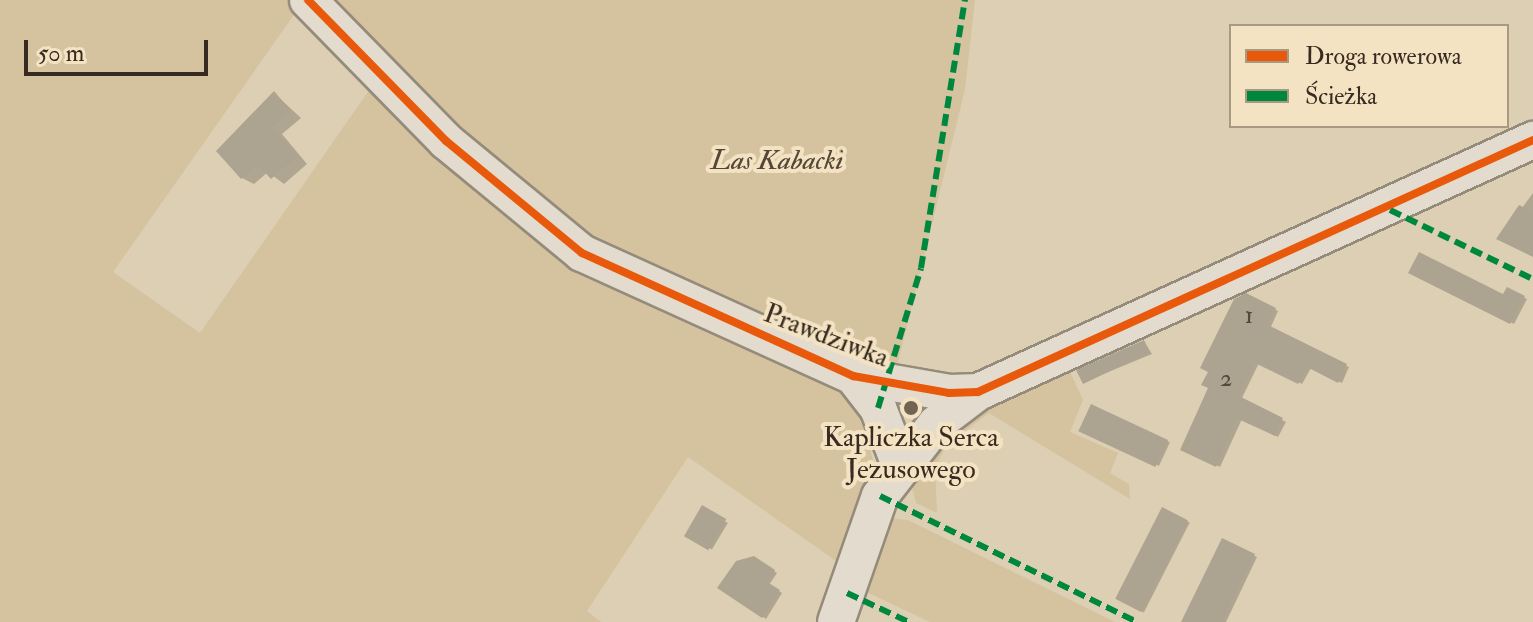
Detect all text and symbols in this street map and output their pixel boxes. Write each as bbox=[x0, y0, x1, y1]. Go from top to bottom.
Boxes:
scale bar bbox=[28, 24, 212, 74]
legend bbox=[1229, 24, 1509, 128]
text: 50 m bbox=[38, 38, 84, 69]
text: Droga rowerowa bbox=[1305, 41, 1462, 72]
text: Ścieżka bbox=[1305, 81, 1377, 112]
park label: Las Kabacki bbox=[711, 144, 843, 178]
street label: Prawdziwka bbox=[759, 297, 893, 375]
house number: 1 bbox=[1245, 302, 1253, 330]
house number: 2 bbox=[1220, 365, 1232, 393]
marker: Kapliczka Serca Jezusowego bbox=[902, 399, 920, 417]
place label: Kapliczka Serca Jezusowego bbox=[823, 421, 999, 487]

